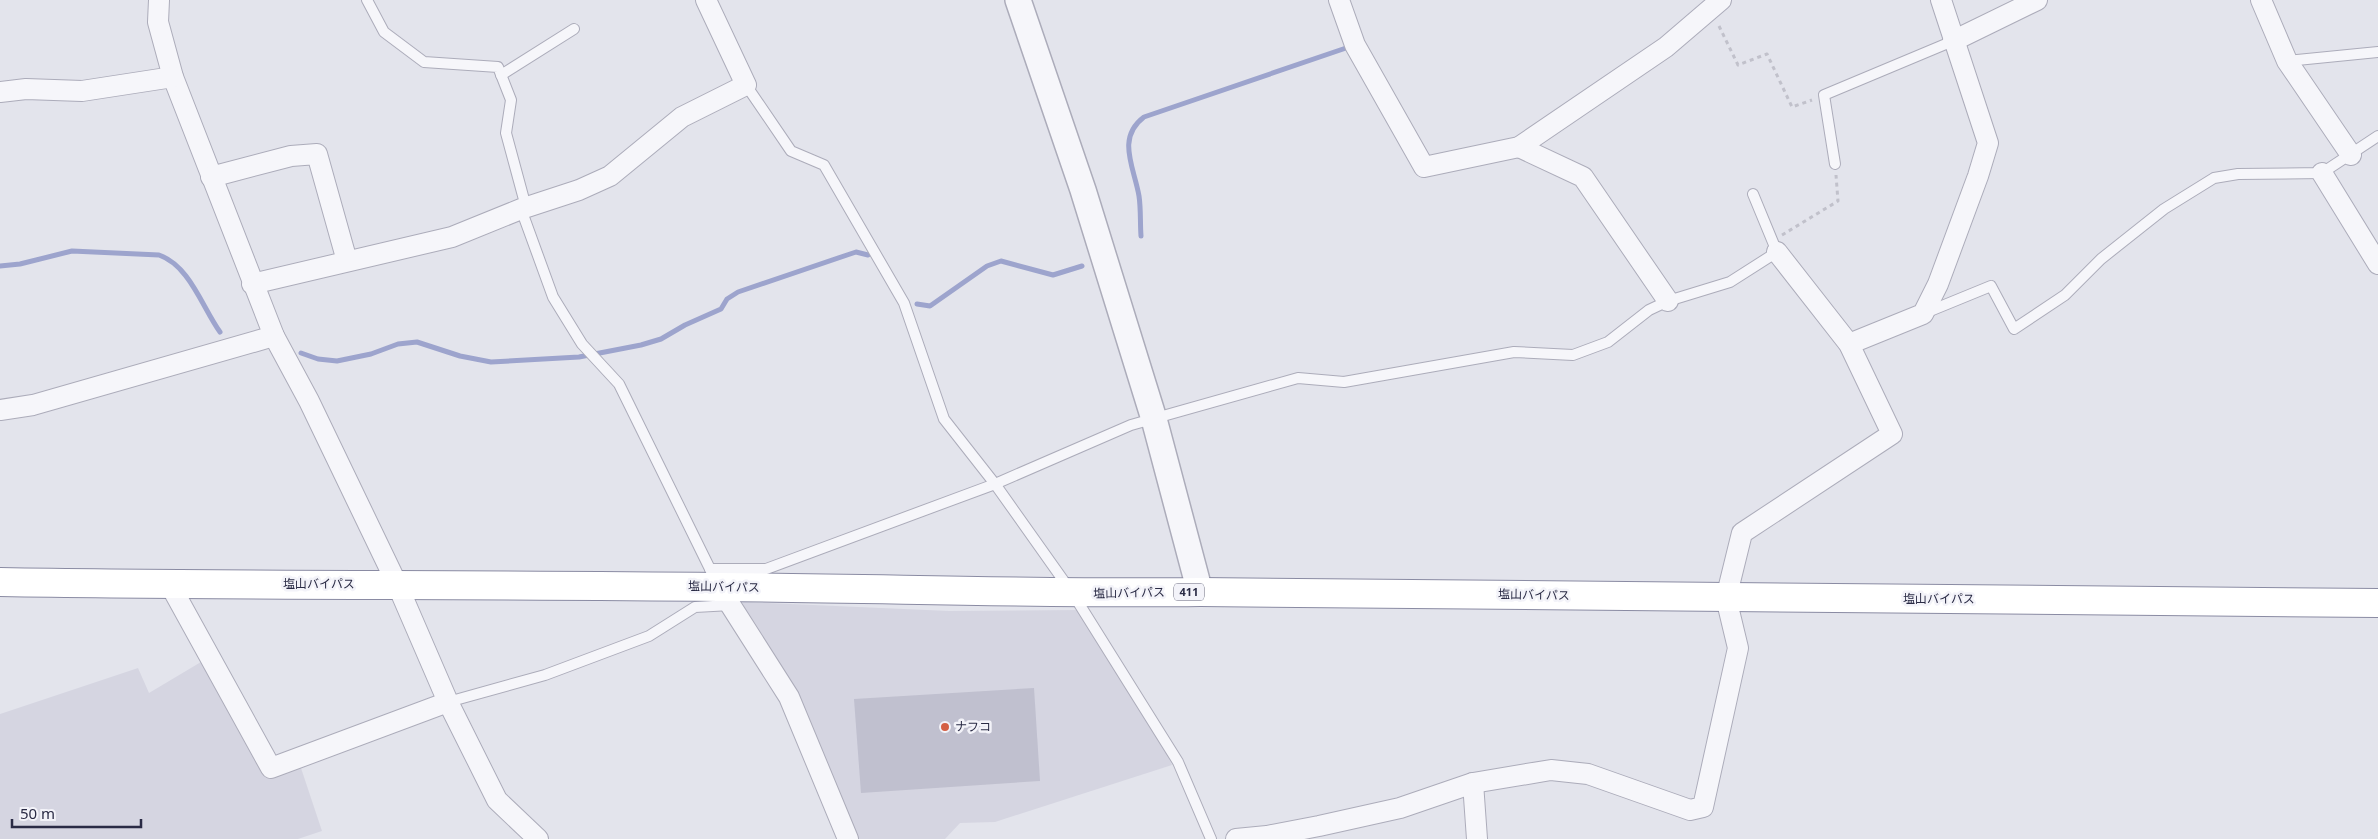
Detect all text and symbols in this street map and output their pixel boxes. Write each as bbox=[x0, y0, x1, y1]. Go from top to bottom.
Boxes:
street label: 塩山バイパス bbox=[283, 575, 355, 592]
street label: 塩山バイパス bbox=[688, 577, 760, 596]
street label: 塩山バイパス bbox=[1093, 583, 1165, 602]
road number: 411 bbox=[1174, 584, 1204, 600]
street label: 塩山バイパス bbox=[1498, 585, 1570, 604]
street label: 塩山バイパス bbox=[1903, 590, 1975, 607]
place label: ナフコ bbox=[955, 718, 991, 735]
marker: ナフコ bbox=[939, 721, 951, 733]
scale bar bbox=[12, 796, 141, 828]
text: 50 m bbox=[20, 803, 55, 823]

